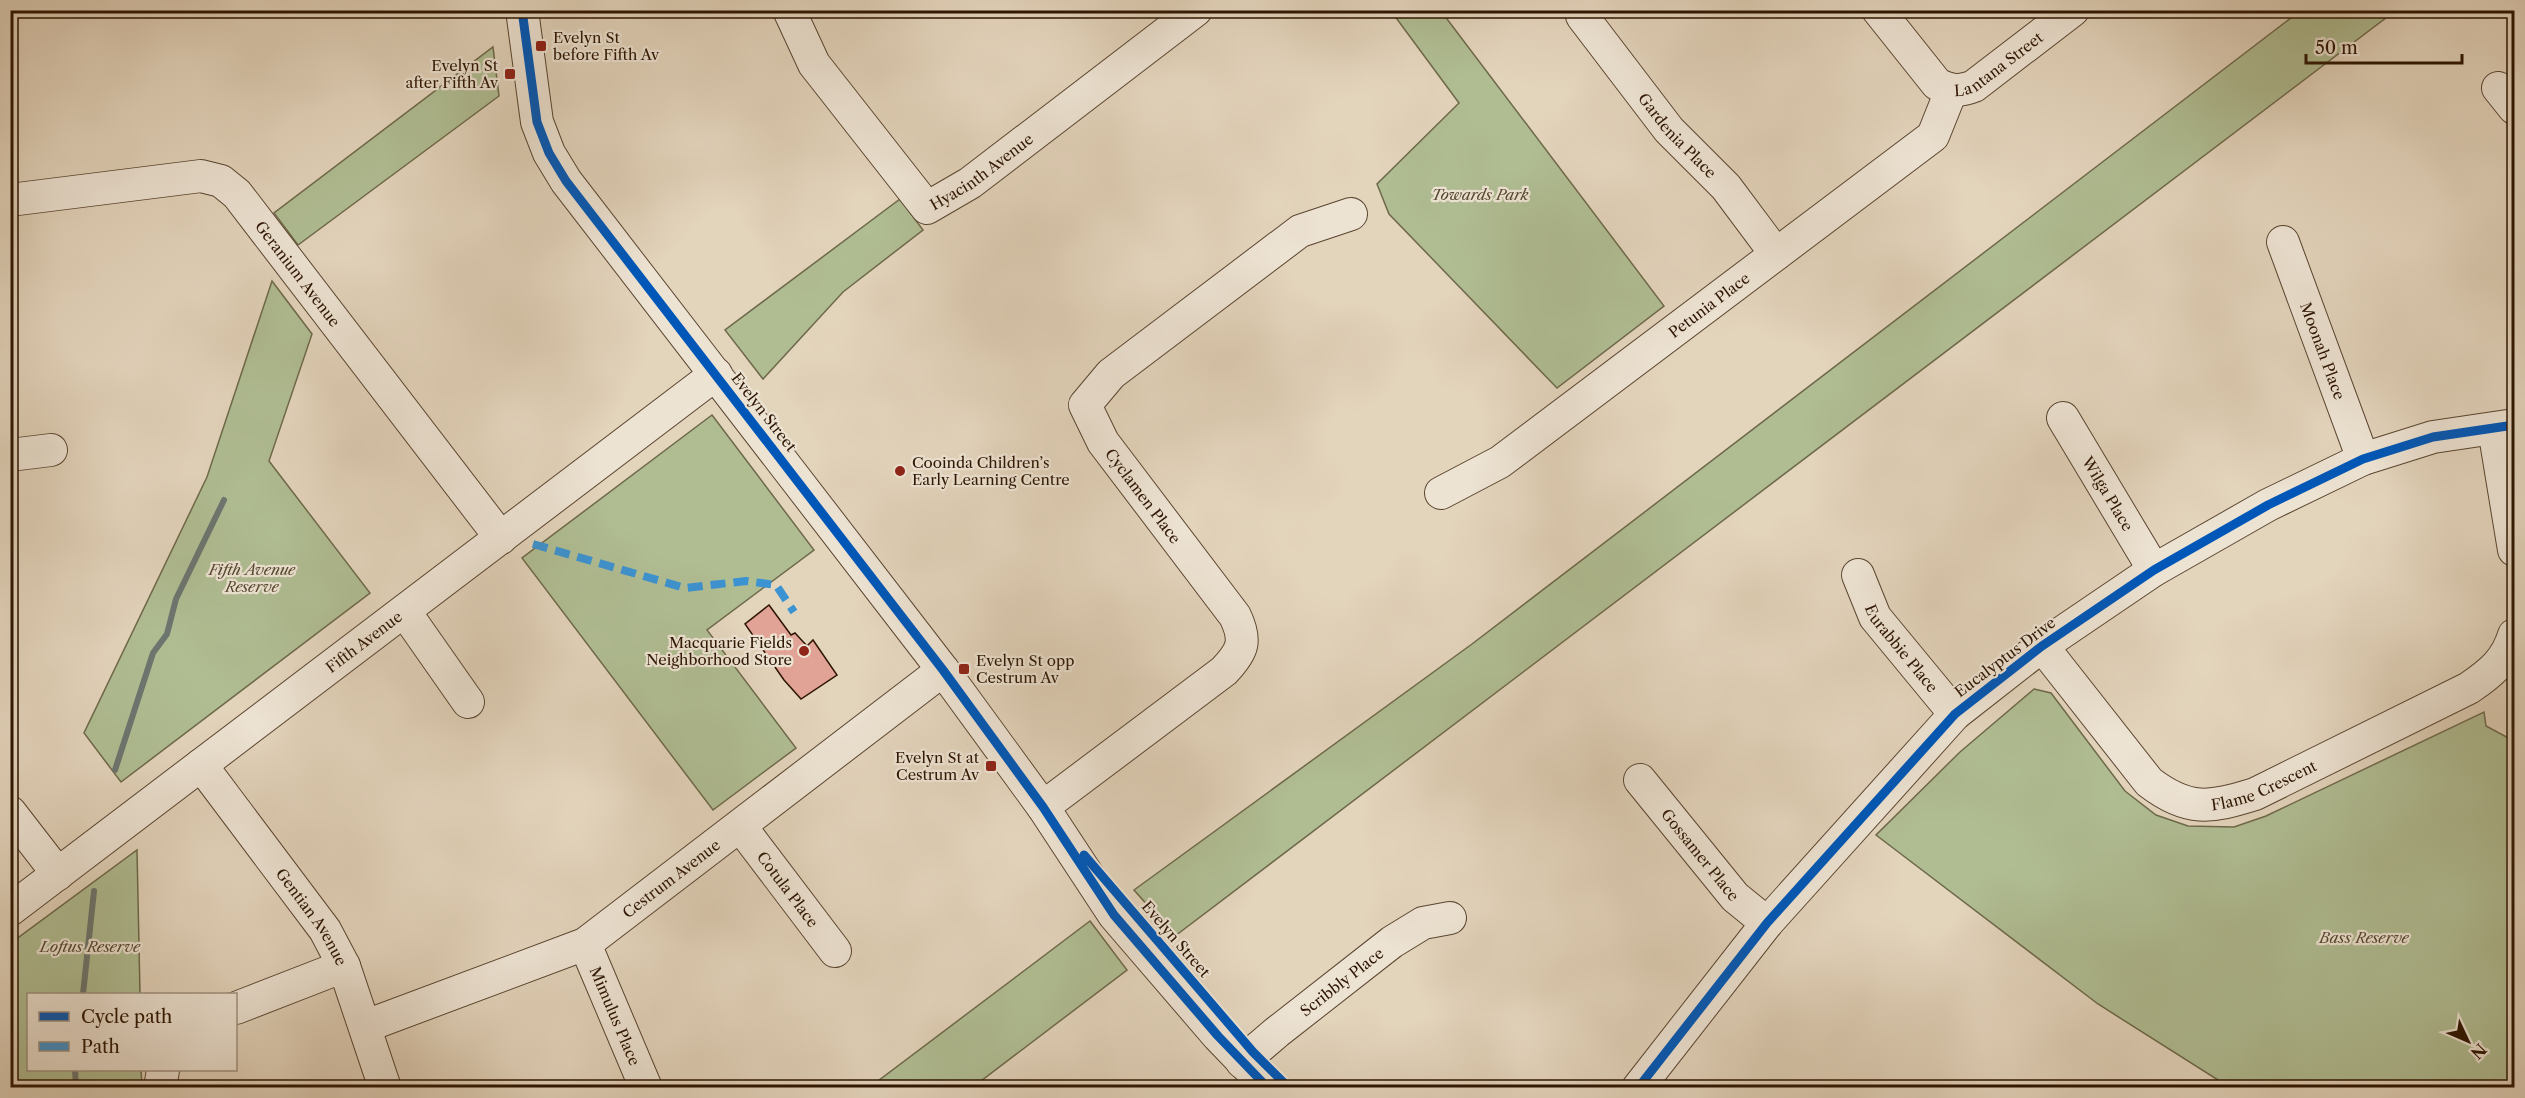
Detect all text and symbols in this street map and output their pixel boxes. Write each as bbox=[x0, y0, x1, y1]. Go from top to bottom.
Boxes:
street label: Lantana Street bbox=[1954, 27, 2047, 100]
scale bar bbox=[2306, 27, 2462, 65]
place label: Evelyn St before Fifth Av bbox=[553, 28, 660, 64]
text: 50 m bbox=[2315, 37, 2358, 59]
marker: Evelyn St before Fifth Av bbox=[534, 39, 548, 53]
place label: Evelyn St after Fifth Av bbox=[406, 56, 499, 92]
marker: Evelyn St after Fifth Av bbox=[503, 67, 517, 81]
street label: Gardenia Place bbox=[1635, 89, 1721, 182]
street label: Hyacinth Avenue bbox=[926, 129, 1037, 214]
park label: Towards Park bbox=[1431, 185, 1529, 204]
street label: Geranium Avenue bbox=[251, 217, 345, 330]
street label: Petunia Place bbox=[1664, 268, 1753, 342]
street label: Moonah Place bbox=[2296, 299, 2350, 402]
street label: Evelyn Street bbox=[727, 369, 801, 456]
street label: Cyclamen Place bbox=[1101, 445, 1185, 547]
street label: Wilga Place bbox=[2078, 452, 2138, 534]
place label: Cooinda Children’s Early Learning Centre bbox=[912, 453, 1070, 489]
marker: Cooinda Children’s Early Learning Centre bbox=[893, 464, 907, 478]
park label: Fifth Avenue Reserve bbox=[208, 560, 296, 596]
street label: Eurabbie Place bbox=[1861, 601, 1942, 696]
street label: Fifth Avenue bbox=[322, 607, 406, 677]
street label: Eucalyptus Drive bbox=[1951, 613, 2059, 701]
place label: Macquarie Fields Neighborhood Store bbox=[646, 633, 792, 669]
marker: Macquarie Fields Neighborhood Store bbox=[797, 644, 811, 658]
place label: Evelyn St opp Cestrum Av bbox=[976, 651, 1074, 687]
marker: Evelyn St opp Cestrum Av bbox=[957, 662, 971, 676]
place label: Evelyn St at Cestrum Av bbox=[895, 748, 980, 784]
street label: Flame Crescent bbox=[2210, 755, 2320, 814]
marker: Evelyn St at Cestrum Av bbox=[984, 759, 998, 773]
street label: Gossamer Place bbox=[1657, 805, 1744, 904]
street label: Cestrum Avenue bbox=[618, 835, 724, 922]
street label: Cotula Place bbox=[753, 848, 823, 931]
street label: Gentian Avenue bbox=[272, 864, 351, 968]
street label: Evelyn Street bbox=[1138, 897, 1215, 982]
park label: Bass Reserve bbox=[2318, 928, 2410, 947]
park label: Loftus Reserve bbox=[39, 937, 141, 956]
street label: Scribbly Place bbox=[1296, 943, 1387, 1020]
street label: Mimulus Place bbox=[586, 963, 645, 1068]
legend bbox=[27, 993, 237, 1071]
text: Cycle path bbox=[81, 1006, 172, 1028]
north arrow bbox=[2438, 1011, 2498, 1071]
text: Path bbox=[81, 1036, 120, 1058]
text: N bbox=[2467, 1039, 2491, 1063]

